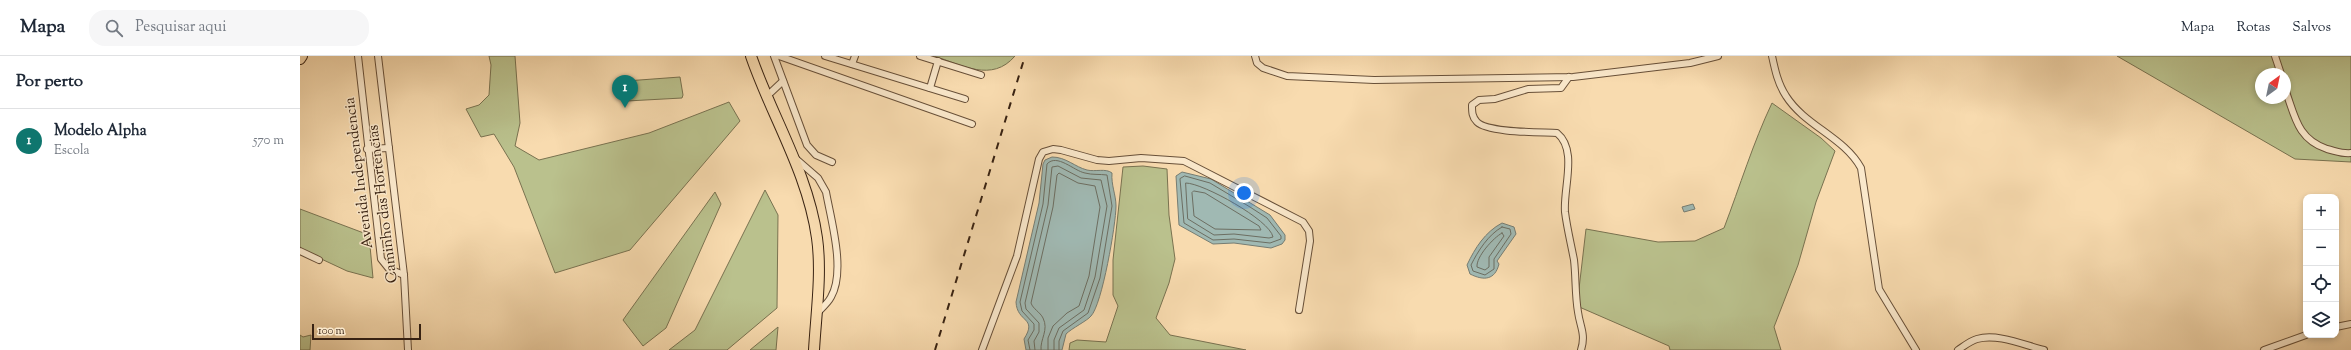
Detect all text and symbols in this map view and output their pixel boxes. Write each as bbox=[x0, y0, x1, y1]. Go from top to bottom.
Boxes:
search box bbox=[89, 10, 369, 46]
text: Mapa bbox=[20, 14, 65, 41]
icon: search bbox=[103, 17, 125, 39]
text: Pesquisar aqui bbox=[135, 17, 226, 38]
text: Mapa bbox=[2181, 18, 2214, 38]
text: Rotas bbox=[2236, 18, 2270, 38]
text: Salvos bbox=[2292, 18, 2331, 38]
north arrow bbox=[2255, 68, 2291, 104]
text: Por perto bbox=[16, 70, 83, 94]
pin: 1 bbox=[612, 75, 638, 108]
street label: Avenida Independencia bbox=[340, 96, 379, 250]
text: Modelo Alpha bbox=[54, 121, 147, 142]
street label: Caminho das Hortencias bbox=[363, 123, 404, 284]
text: 1 bbox=[27, 132, 31, 150]
text: 570 m bbox=[253, 132, 284, 150]
text: Escola bbox=[54, 142, 90, 160]
your location bbox=[1234, 183, 1254, 203]
map controls bbox=[2303, 194, 2339, 338]
button: + bbox=[2303, 194, 2339, 230]
button: − bbox=[2303, 230, 2339, 266]
button: locate bbox=[2303, 266, 2339, 302]
button: layers bbox=[2303, 302, 2339, 338]
scale bar bbox=[312, 322, 421, 341]
text: 100 m bbox=[318, 323, 345, 339]

